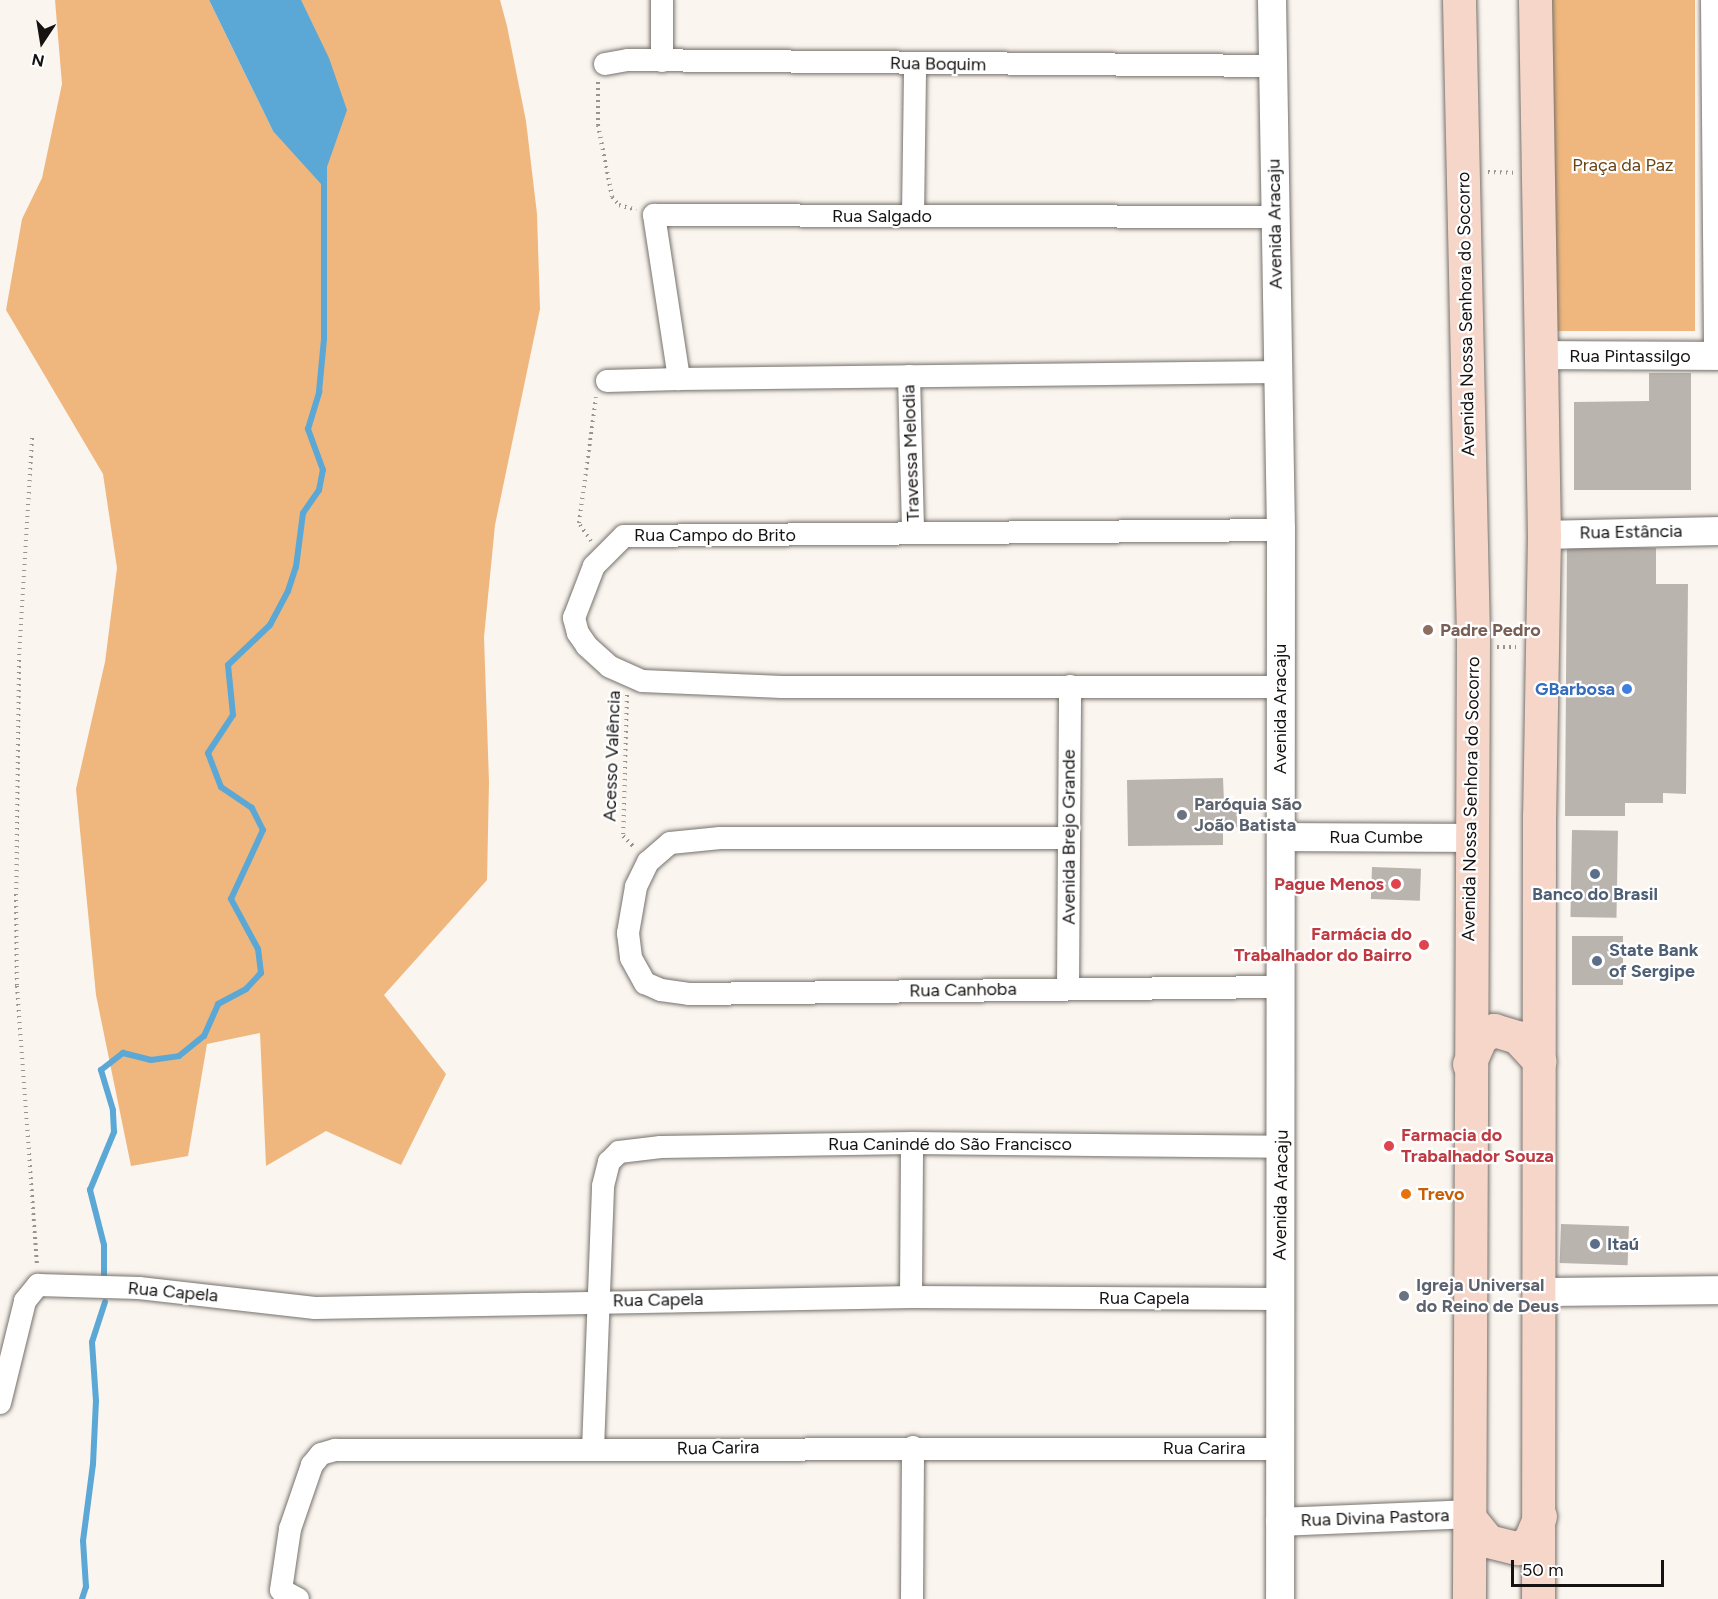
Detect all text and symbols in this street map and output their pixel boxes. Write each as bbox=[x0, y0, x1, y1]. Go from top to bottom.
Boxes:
north arrow bbox=[12, 12, 72, 72]
text: N bbox=[30, 50, 46, 71]
street label: Rua Boquim bbox=[890, 52, 986, 76]
park label: Praça da Paz bbox=[1572, 154, 1674, 176]
street label: Avenida Aracaju bbox=[1263, 159, 1287, 289]
street label: Avenida Nossa Senhora do Socorro bbox=[1453, 171, 1479, 457]
street label: Rua Salgado bbox=[832, 205, 932, 227]
street label: Rua Pintassilgo bbox=[1569, 345, 1691, 367]
street label: Travessa Melodia bbox=[898, 384, 924, 522]
street label: Rua Estância bbox=[1579, 520, 1683, 544]
street label: Rua Campo do Brito bbox=[634, 524, 796, 546]
place label: Padre Pedro bbox=[1440, 619, 1541, 641]
marker: Padre Pedro bbox=[1421, 623, 1435, 637]
street label: Avenida Aracaju bbox=[1269, 644, 1291, 774]
street label: Avenida Nossa Senhora do Socorro bbox=[1458, 656, 1484, 942]
place label: GBarbosa bbox=[1535, 678, 1615, 700]
marker: GBarbosa bbox=[1620, 682, 1634, 696]
street label: Acesso Valência bbox=[599, 690, 625, 822]
street label: Avenida Brejo Grande bbox=[1058, 749, 1080, 925]
place label: Paróquia São João Batista bbox=[1194, 794, 1302, 836]
marker: Paróquia São João Batista bbox=[1175, 808, 1189, 822]
street label: Rua Cumbe bbox=[1329, 826, 1423, 848]
marker: Banco do Brasil bbox=[1588, 867, 1602, 881]
place label: Pague Menos bbox=[1274, 873, 1384, 895]
marker: Pague Menos bbox=[1389, 877, 1403, 891]
place label: Banco do Brasil bbox=[1532, 883, 1658, 905]
place label: Farmácia do Trabalhador do Bairro bbox=[1234, 924, 1412, 966]
marker: Farmácia do Trabalhador do Bairro bbox=[1417, 938, 1431, 952]
place label: State Bank of Sergipe bbox=[1609, 940, 1698, 982]
marker: State Bank of Sergipe bbox=[1590, 954, 1604, 968]
street label: Rua Canhoba bbox=[909, 978, 1017, 1002]
place label: Farmacia do Trabalhador Souza bbox=[1401, 1125, 1554, 1168]
street label: Avenida Aracaju bbox=[1269, 1130, 1293, 1260]
street label: Rua Canindé do São Francisco bbox=[828, 1133, 1072, 1155]
marker: Farmacia do Trabalhador Souza bbox=[1382, 1139, 1396, 1153]
place label: Trevo bbox=[1418, 1183, 1464, 1205]
marker: Trevo bbox=[1399, 1187, 1413, 1201]
place label: Itaú bbox=[1607, 1233, 1639, 1255]
marker: Itaú bbox=[1588, 1237, 1602, 1251]
place label: Igreja Universal do Reino de Deus bbox=[1416, 1275, 1559, 1318]
street label: Rua Capela bbox=[127, 1277, 219, 1307]
street label: Rua Capela bbox=[1099, 1287, 1189, 1309]
street label: Rua Capela bbox=[612, 1288, 704, 1312]
marker: Igreja Universal do Reino de Deus bbox=[1397, 1289, 1411, 1303]
street label: Rua Carira bbox=[677, 1436, 759, 1460]
street label: Rua Carira bbox=[1163, 1437, 1245, 1459]
street label: Rua Divina Pastora bbox=[1300, 1505, 1450, 1531]
scale bar bbox=[1514, 1548, 1667, 1586]
text: 50 m bbox=[1522, 1559, 1564, 1581]

